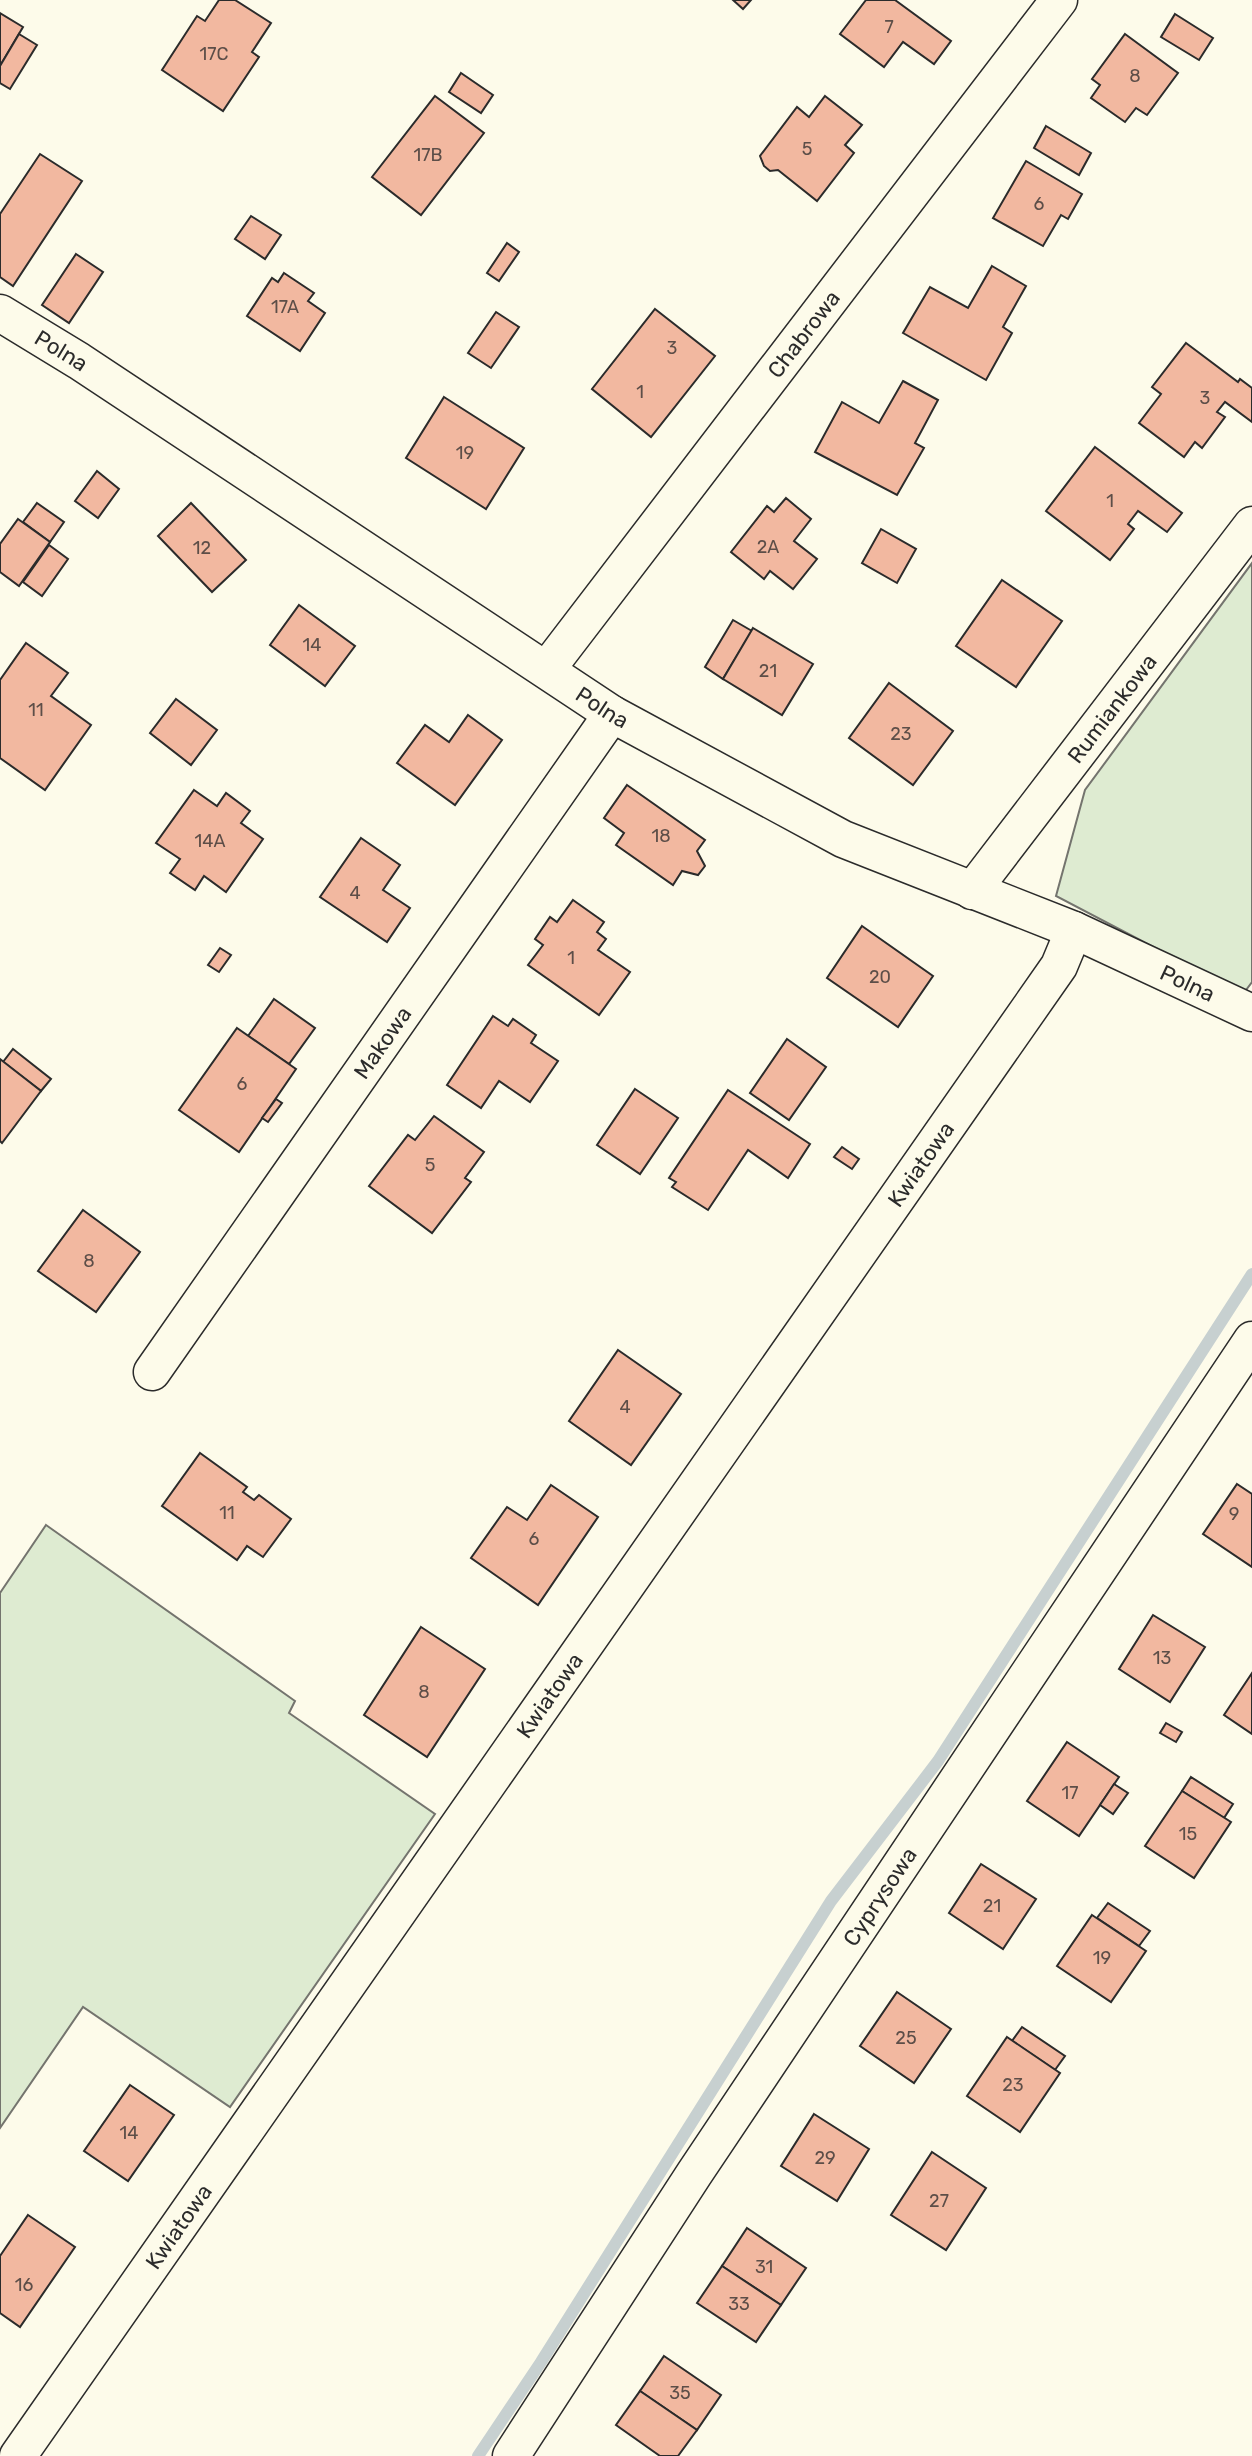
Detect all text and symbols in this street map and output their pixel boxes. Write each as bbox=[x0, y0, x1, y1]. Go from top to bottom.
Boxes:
house number: 7 bbox=[884, 16, 894, 38]
house number: 17C bbox=[200, 43, 228, 65]
house number: 8 bbox=[1129, 65, 1141, 87]
house number: 5 bbox=[802, 138, 812, 160]
house number: 17B bbox=[414, 144, 442, 166]
house number: 6 bbox=[1034, 193, 1045, 215]
street label: Chabrowa bbox=[762, 285, 846, 383]
house number: 17A bbox=[271, 296, 299, 318]
street label: Polna bbox=[30, 324, 93, 377]
house number: 3 bbox=[667, 337, 677, 359]
house number: 1 bbox=[636, 381, 644, 403]
house number: 3 bbox=[1200, 387, 1210, 409]
house number: 19 bbox=[456, 442, 474, 464]
house number: 1 bbox=[1106, 490, 1114, 512]
house number: 2A bbox=[757, 536, 779, 558]
house number: 12 bbox=[193, 537, 211, 559]
house number: 14 bbox=[303, 634, 321, 656]
street label: Rumiankowa bbox=[1062, 649, 1163, 769]
house number: 21 bbox=[759, 660, 777, 682]
street label: Polna bbox=[571, 681, 633, 734]
house number: 11 bbox=[28, 699, 44, 721]
house number: 23 bbox=[890, 723, 912, 745]
house number: 18 bbox=[651, 825, 671, 847]
house number: 14A bbox=[195, 830, 225, 852]
house number: 4 bbox=[349, 882, 361, 904]
house number: 1 bbox=[567, 947, 575, 969]
street label: Polna bbox=[1156, 959, 1219, 1008]
house number: 20 bbox=[869, 966, 891, 988]
street label: Makowa bbox=[348, 1001, 417, 1084]
house number: 6 bbox=[237, 1073, 248, 1095]
street label: Kwiatowa bbox=[882, 1117, 960, 1212]
house number: 5 bbox=[425, 1154, 435, 1176]
house number: 8 bbox=[83, 1250, 95, 1272]
house number: 4 bbox=[619, 1396, 631, 1418]
house number: 11 bbox=[219, 1502, 235, 1524]
house number: 9 bbox=[1229, 1503, 1239, 1525]
house number: 6 bbox=[529, 1528, 540, 1550]
house number: 13 bbox=[1153, 1647, 1171, 1669]
street label: Kwiatowa bbox=[511, 1648, 589, 1743]
house number: 8 bbox=[418, 1681, 430, 1703]
house number: 17 bbox=[1062, 1782, 1078, 1804]
house number: 15 bbox=[1179, 1823, 1197, 1845]
street label: Cyprysowa bbox=[837, 1842, 923, 1951]
house number: 21 bbox=[983, 1895, 1001, 1917]
house number: 19 bbox=[1093, 1947, 1111, 1969]
house number: 25 bbox=[895, 2027, 917, 2049]
house number: 23 bbox=[1002, 2074, 1024, 2096]
house number: 14 bbox=[120, 2122, 138, 2144]
house number: 29 bbox=[814, 2147, 836, 2169]
street label: Kwiatowa bbox=[140, 2179, 218, 2275]
house number: 27 bbox=[929, 2190, 949, 2212]
house number: 31 bbox=[755, 2256, 773, 2278]
house number: 16 bbox=[15, 2274, 33, 2296]
house number: 33 bbox=[728, 2293, 750, 2315]
house number: 35 bbox=[669, 2382, 691, 2404]

